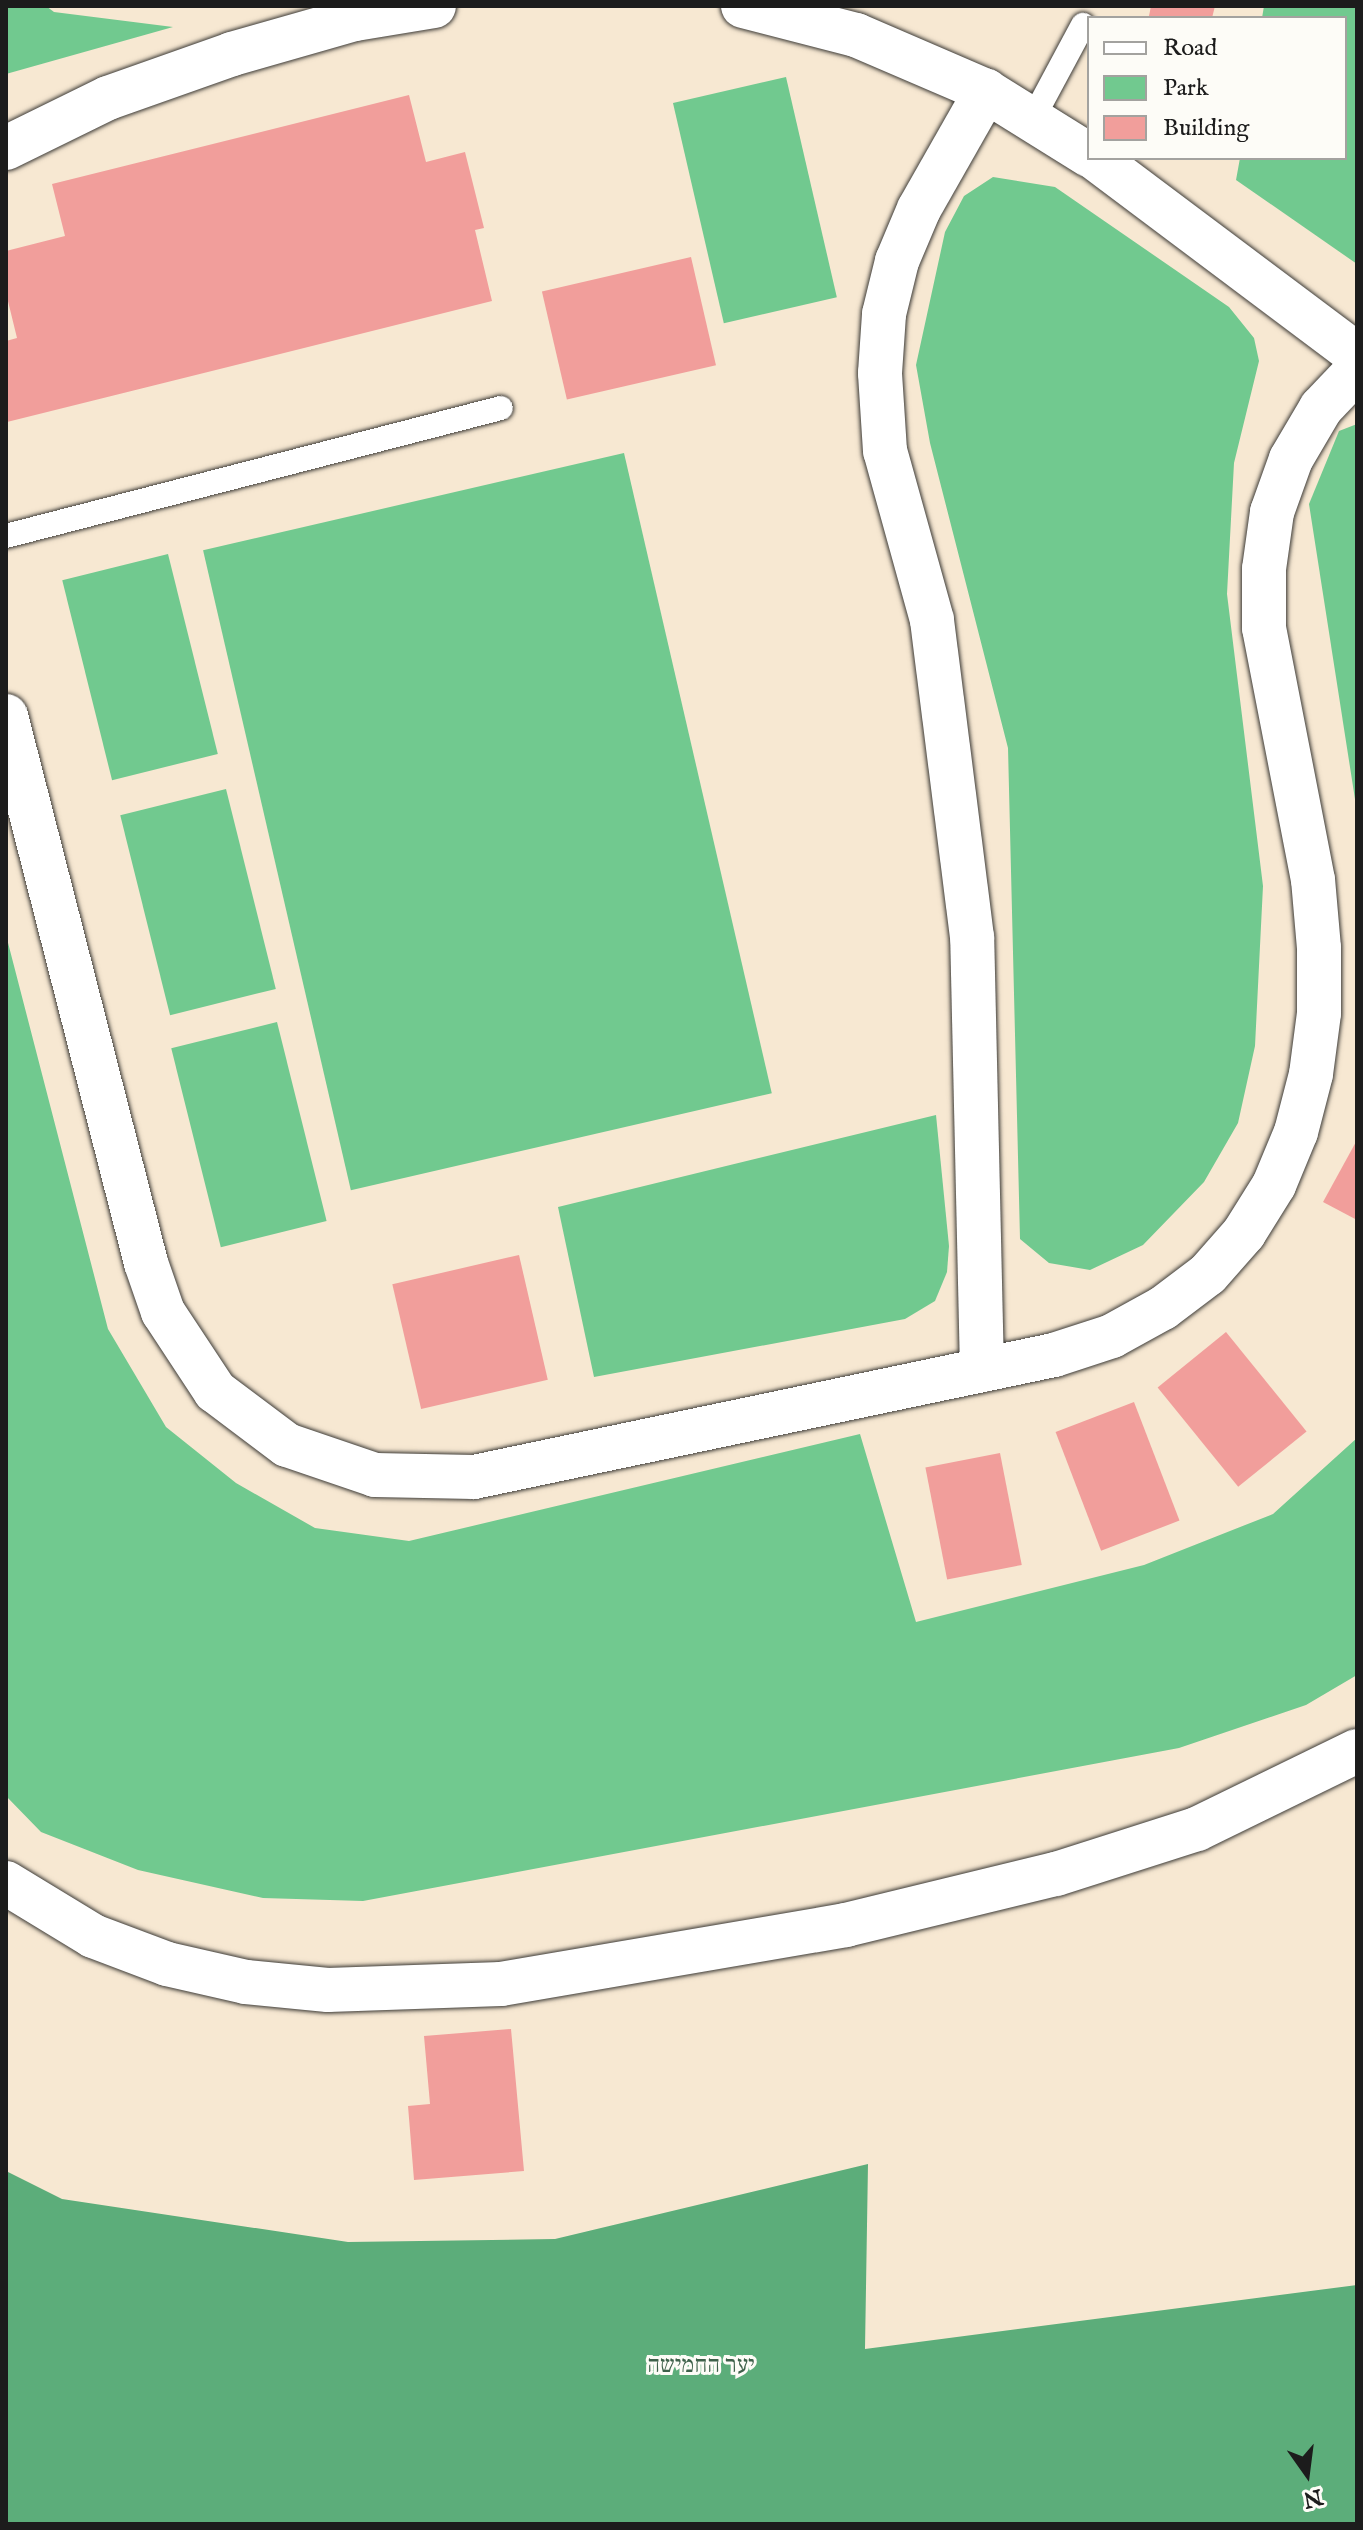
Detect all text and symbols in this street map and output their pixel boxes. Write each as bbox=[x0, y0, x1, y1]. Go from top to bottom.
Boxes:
legend bbox=[1087, 16, 1347, 160]
text: Road bbox=[1163, 33, 1217, 64]
text: Park bbox=[1163, 73, 1209, 104]
text: Building bbox=[1163, 113, 1249, 144]
park label: יער החמישה bbox=[647, 2352, 755, 2380]
north arrow bbox=[1267, 2434, 1347, 2514]
text: N bbox=[1300, 2481, 1325, 2513]

